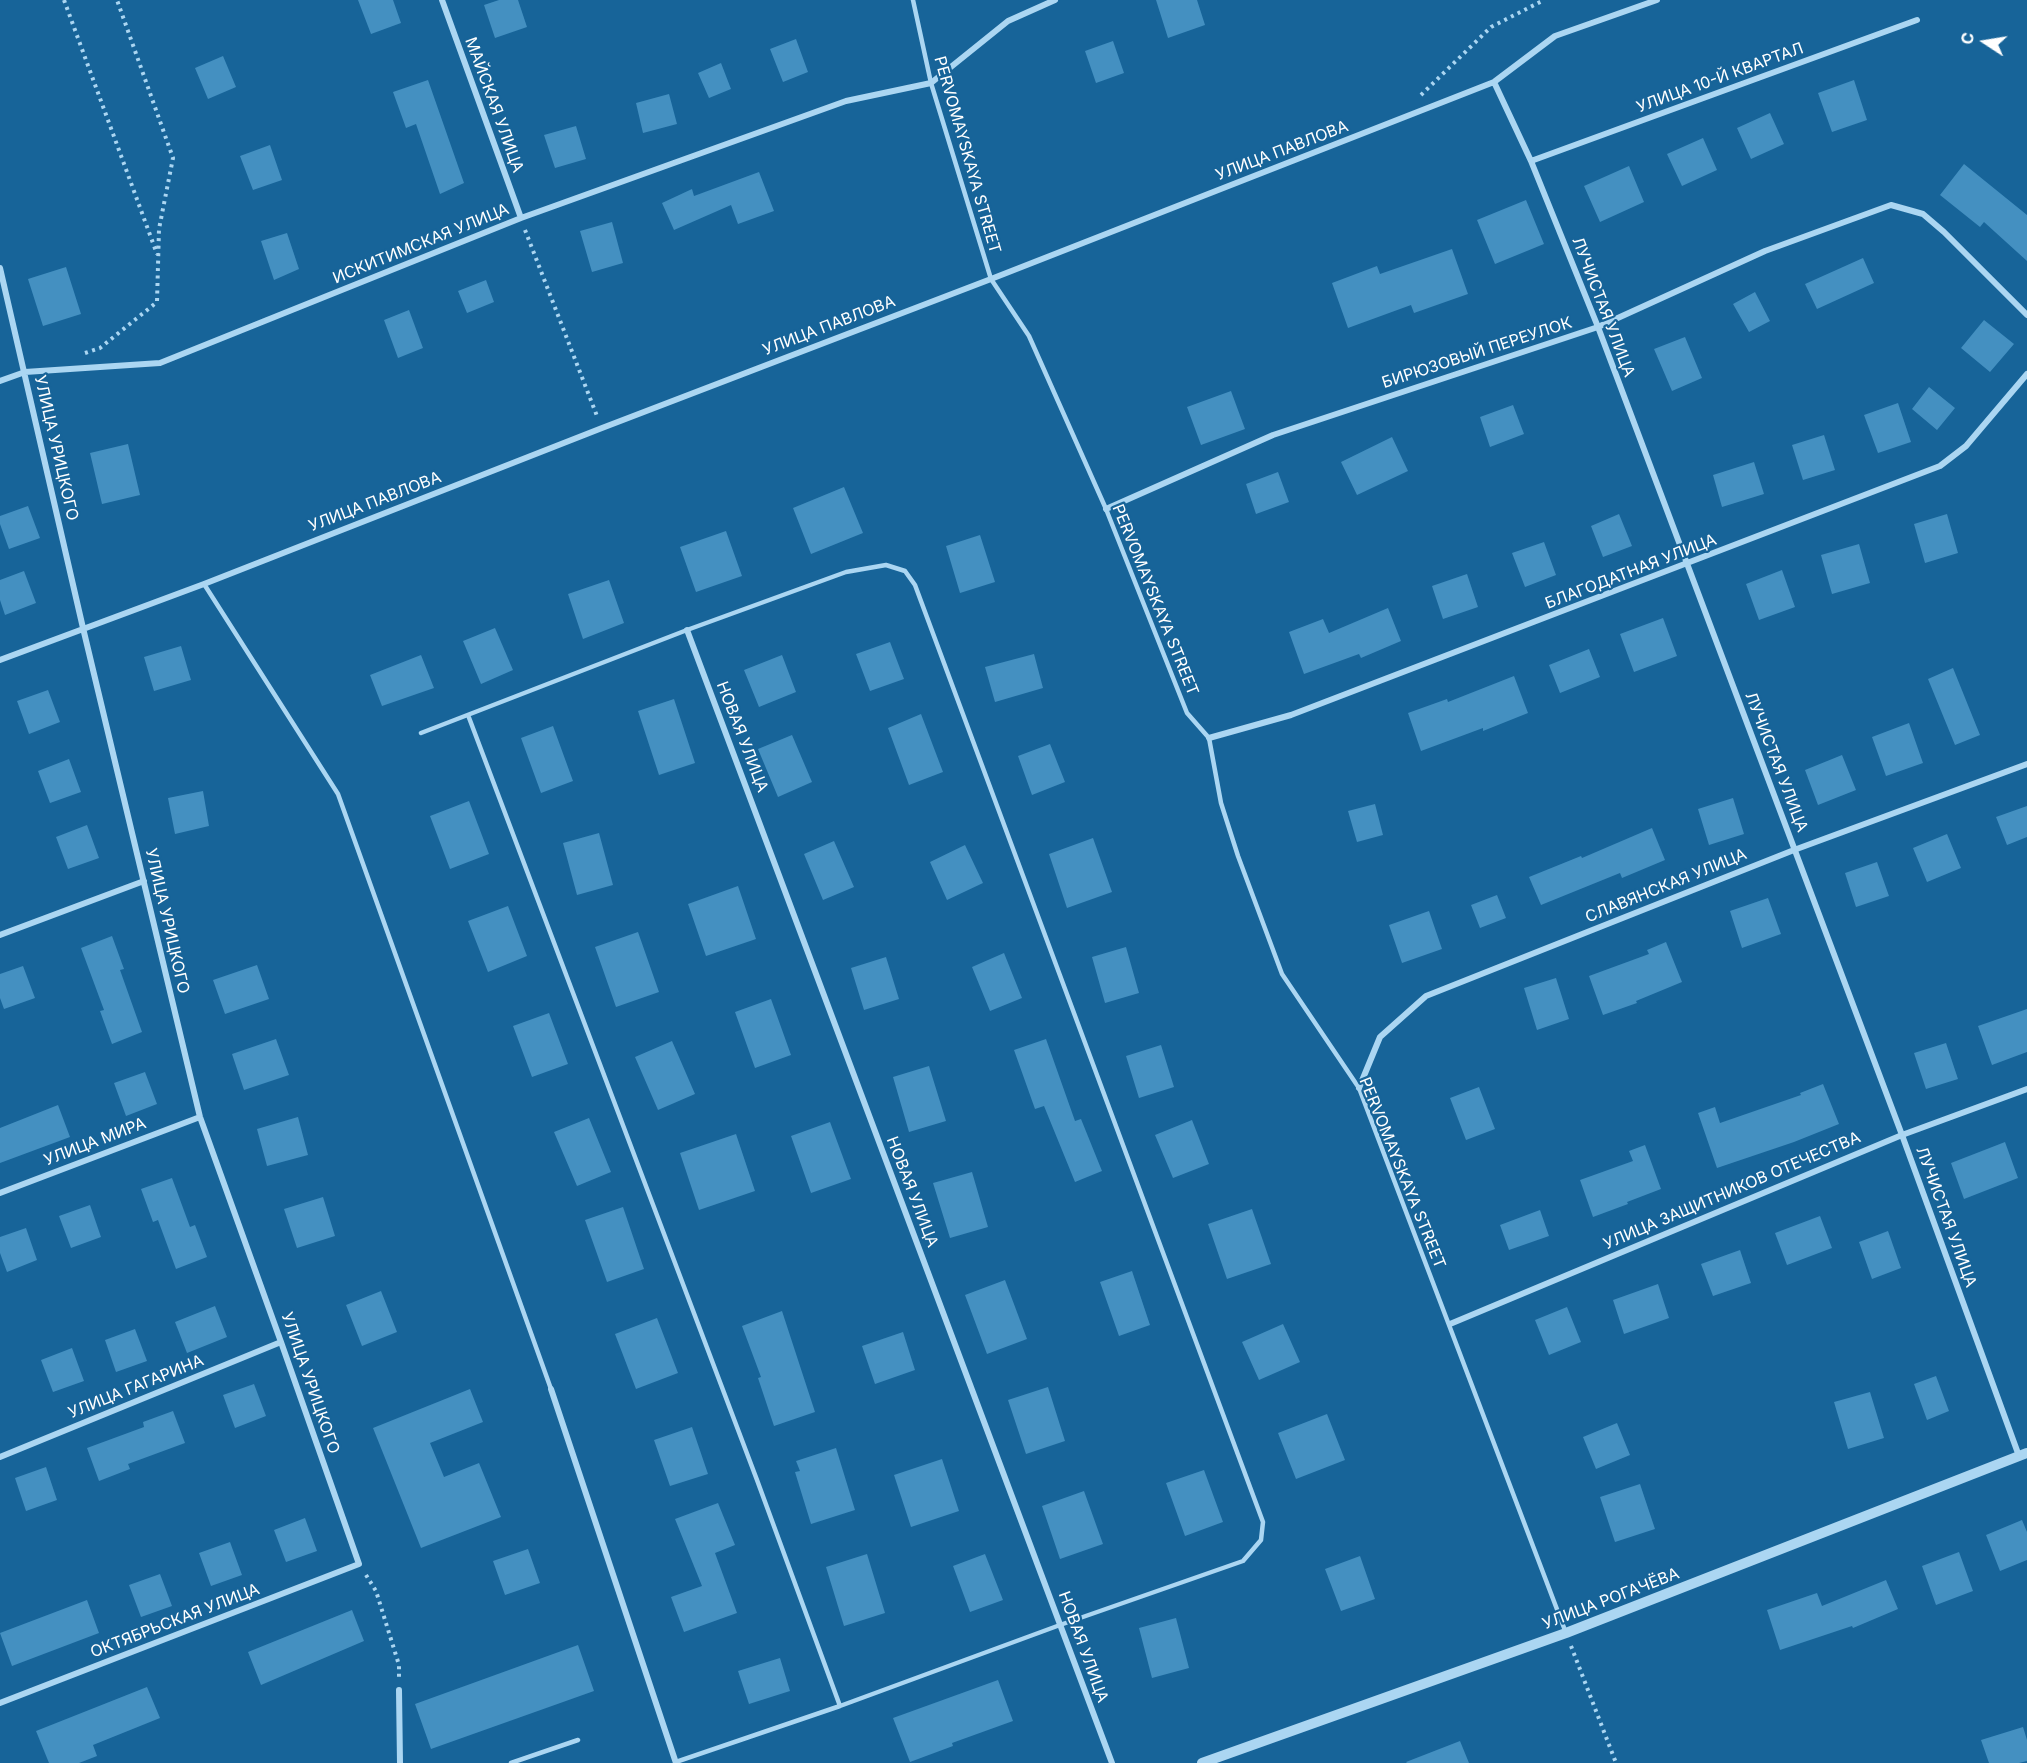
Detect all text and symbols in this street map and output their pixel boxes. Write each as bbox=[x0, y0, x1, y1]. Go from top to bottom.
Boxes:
north arrow bbox=[1955, 12, 2015, 72]
text: С bbox=[1956, 30, 1978, 46]
street label: МАЙСКАЯ УЛИЦА bbox=[461, 35, 527, 175]
street label: УЛИЦА 10-Й КВАРТАЛ bbox=[1634, 39, 1806, 117]
street label: PERVOMAYSKAYA STREET bbox=[930, 54, 1004, 256]
street label: УЛИЦА ПАВЛОВА bbox=[1213, 117, 1351, 185]
street label: ИСКИТИМСКАЯ УЛИЦА bbox=[330, 200, 512, 288]
street label: ЛУЧИСТАЯ УЛИЦА bbox=[1567, 234, 1639, 380]
street label: УЛИЦА ПАВЛОВА bbox=[760, 292, 898, 360]
street label: БИРЮЗОВЫЙ ПЕРЕУЛОК bbox=[1380, 313, 1574, 393]
street label: УЛИЦА УРИЦКОГО bbox=[30, 374, 82, 522]
street label: УЛИЦА ПАВЛОВА bbox=[306, 468, 444, 536]
street label: PERVOMAYSKAYA STREET bbox=[1108, 502, 1202, 698]
street label: БЛАГОДАТНАЯ УЛИЦА bbox=[1543, 530, 1719, 614]
street label: НОВАЯ УЛИЦА bbox=[712, 679, 772, 795]
street label: ЛУЧИСТАЯ УЛИЦА bbox=[1740, 689, 1812, 835]
street label: СЛАВЯНСКАЯ УЛИЦА bbox=[1583, 845, 1749, 927]
street label: УЛИЦА УРИЦКОГО bbox=[141, 847, 193, 995]
street label: PERVOMAYSKAYA STREET bbox=[1355, 1075, 1449, 1271]
street label: УЛИЦА МИРА bbox=[41, 1114, 149, 1170]
street label: УЛИЦА ЗАЩИТНИКОВ ОТЕЧЕСТВА bbox=[1601, 1128, 1863, 1254]
street label: НОВАЯ УЛИЦА bbox=[882, 1134, 942, 1250]
street label: ЛУЧИСТАЯ УЛИЦА bbox=[1912, 1144, 1980, 1290]
street label: УЛИЦА УРИЦКОГО bbox=[277, 1310, 343, 1456]
street label: УЛИЦА ГАГАРИНА bbox=[66, 1351, 206, 1423]
street label: УЛИЦА РОГАЧЁВА bbox=[1540, 1564, 1682, 1634]
street label: ОКТЯБРЬСКАЯ УЛИЦА bbox=[88, 1580, 262, 1662]
street label: НОВАЯ УЛИЦА bbox=[1054, 1589, 1112, 1705]

